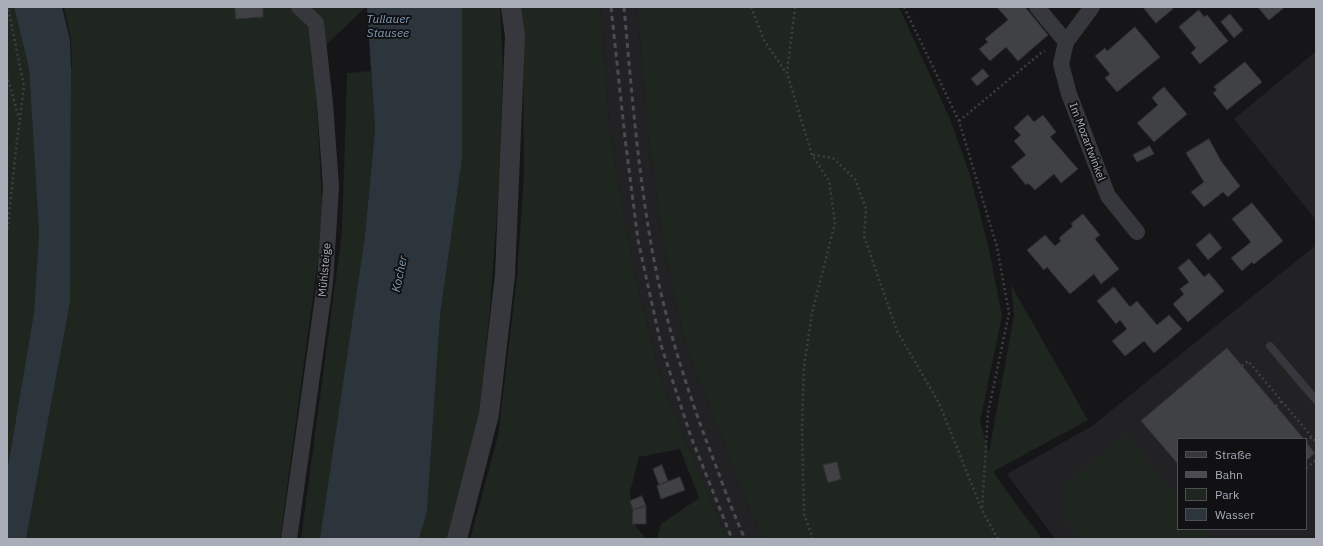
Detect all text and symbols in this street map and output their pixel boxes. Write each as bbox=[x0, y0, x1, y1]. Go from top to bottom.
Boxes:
water label: Tullauer Stausee bbox=[366, 13, 410, 41]
street label: Im Mozartwinkel bbox=[1066, 101, 1108, 183]
street label: Mühlsteige bbox=[316, 242, 334, 298]
water label: Kocher bbox=[389, 255, 411, 293]
legend bbox=[1177, 438, 1307, 530]
text: Straße bbox=[1215, 447, 1251, 462]
text: Bahn bbox=[1215, 467, 1243, 482]
text: Park bbox=[1215, 487, 1239, 502]
text: Wasser bbox=[1215, 507, 1255, 522]

